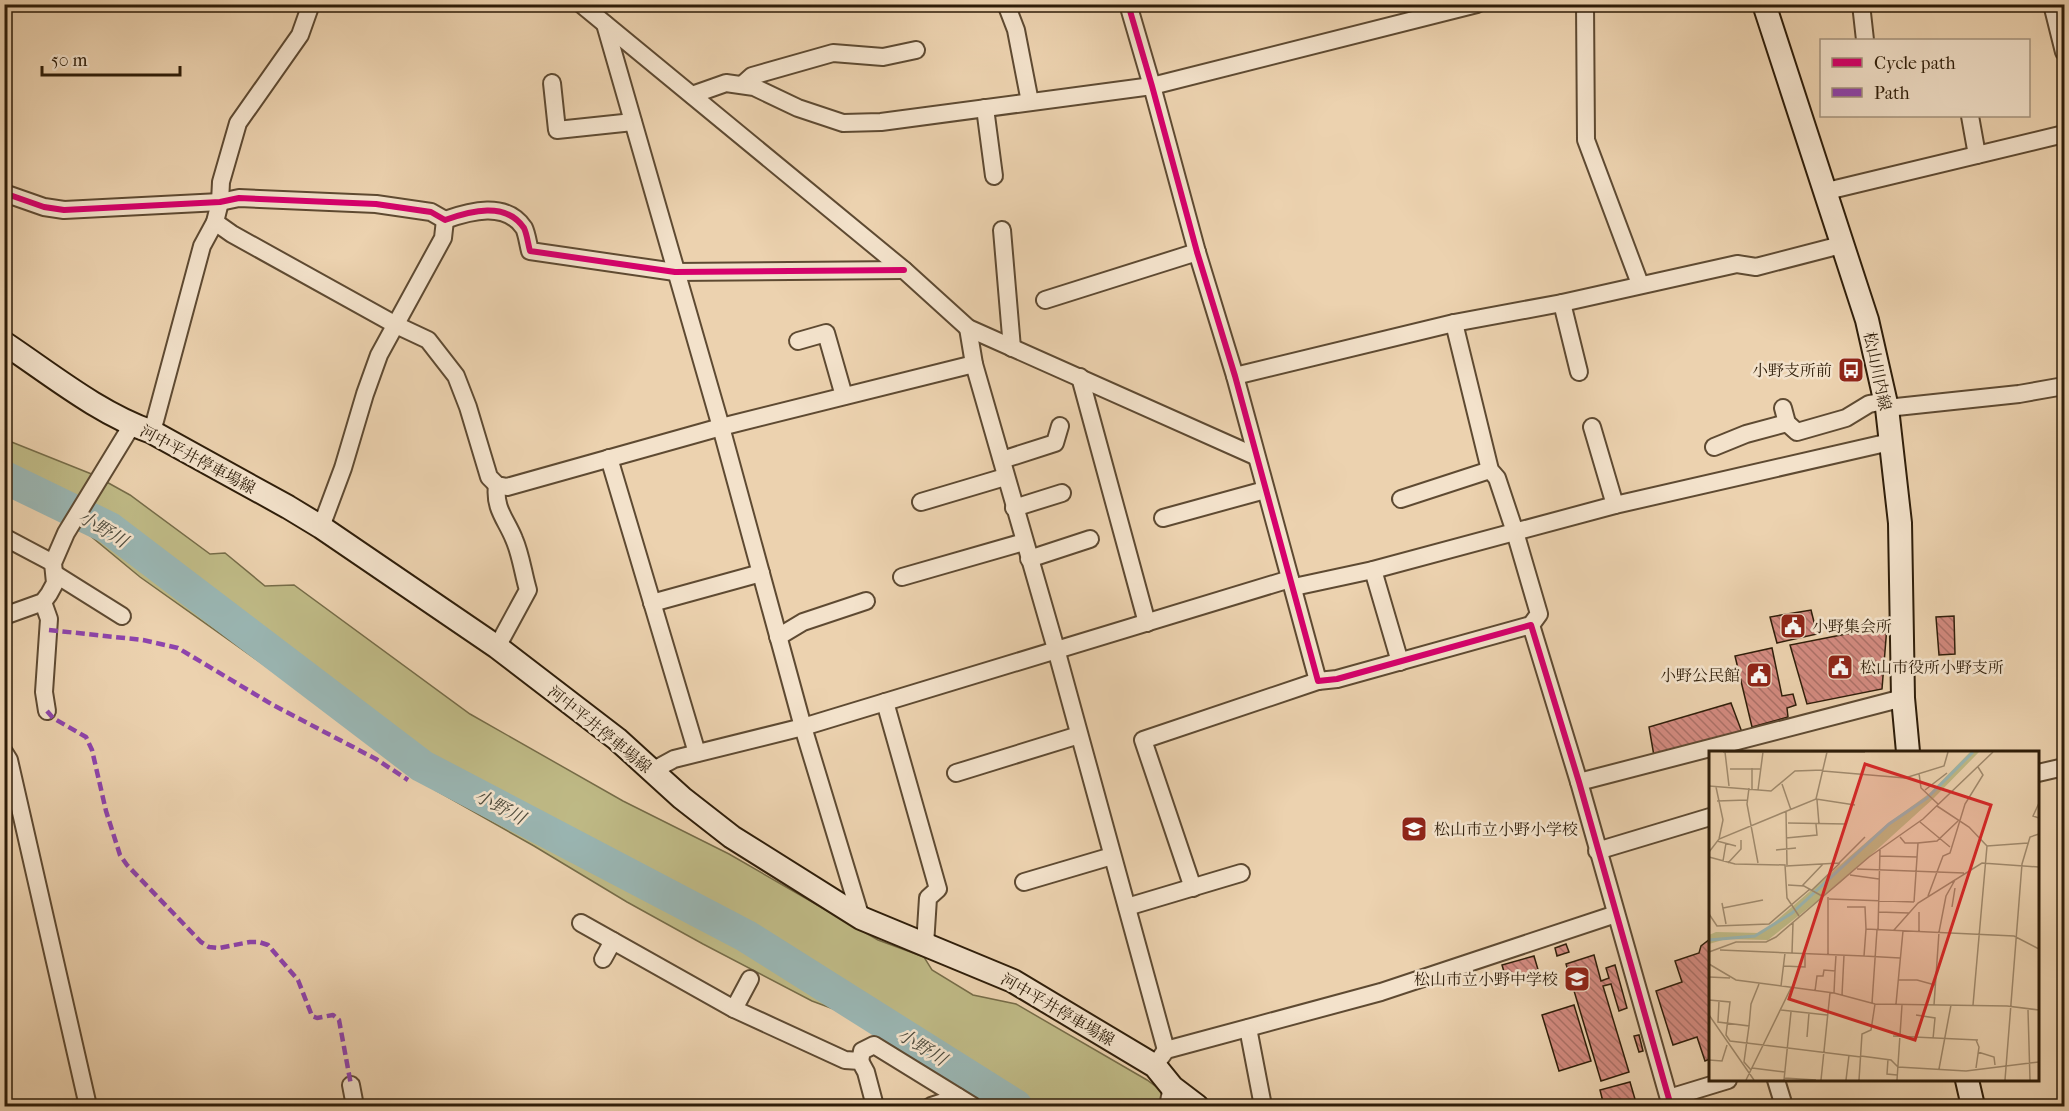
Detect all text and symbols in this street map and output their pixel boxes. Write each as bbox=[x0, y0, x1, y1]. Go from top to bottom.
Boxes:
scale bar bbox=[42, 39, 180, 77]
legend bbox=[1820, 39, 2030, 117]
text: 50 m bbox=[51, 50, 88, 71]
text: Cycle path bbox=[1874, 53, 1955, 74]
text: Path bbox=[1874, 83, 1910, 104]
street label: 松山川内線 bbox=[1860, 330, 1895, 412]
bus stop icon: 小野支所前 bbox=[1836, 355, 1866, 385]
place label: 小野支所前 bbox=[1752, 361, 1832, 380]
street label: 河中平井停車場線 bbox=[137, 421, 259, 498]
water label: 小野川 bbox=[74, 507, 133, 553]
public building icon: 小野集会所 bbox=[1778, 611, 1808, 641]
place label: 小野集会所 bbox=[1812, 617, 1892, 636]
public building icon: 松山市役所小野支所 bbox=[1825, 652, 1855, 682]
place label: 松山市役所小野支所 bbox=[1860, 658, 2004, 677]
public building icon: 小野公民館 bbox=[1744, 660, 1774, 690]
place label: 小野公民館 bbox=[1660, 666, 1740, 685]
street label: 河中平井停車場線 bbox=[544, 682, 655, 777]
inset map bbox=[1709, 751, 2039, 1081]
water label: 小野川 bbox=[471, 785, 530, 830]
school or university icon: 松山市立小野小学校 bbox=[1399, 814, 1429, 844]
place label: 松山市立小野小学校 bbox=[1434, 820, 1578, 839]
school or university icon: 松山市立小野中学校 bbox=[1562, 964, 1592, 994]
street label: 河中平井停車場線 bbox=[998, 969, 1118, 1050]
place label: 松山市立小野中学校 bbox=[1414, 970, 1558, 989]
water label: 小野川 bbox=[893, 1024, 952, 1072]

